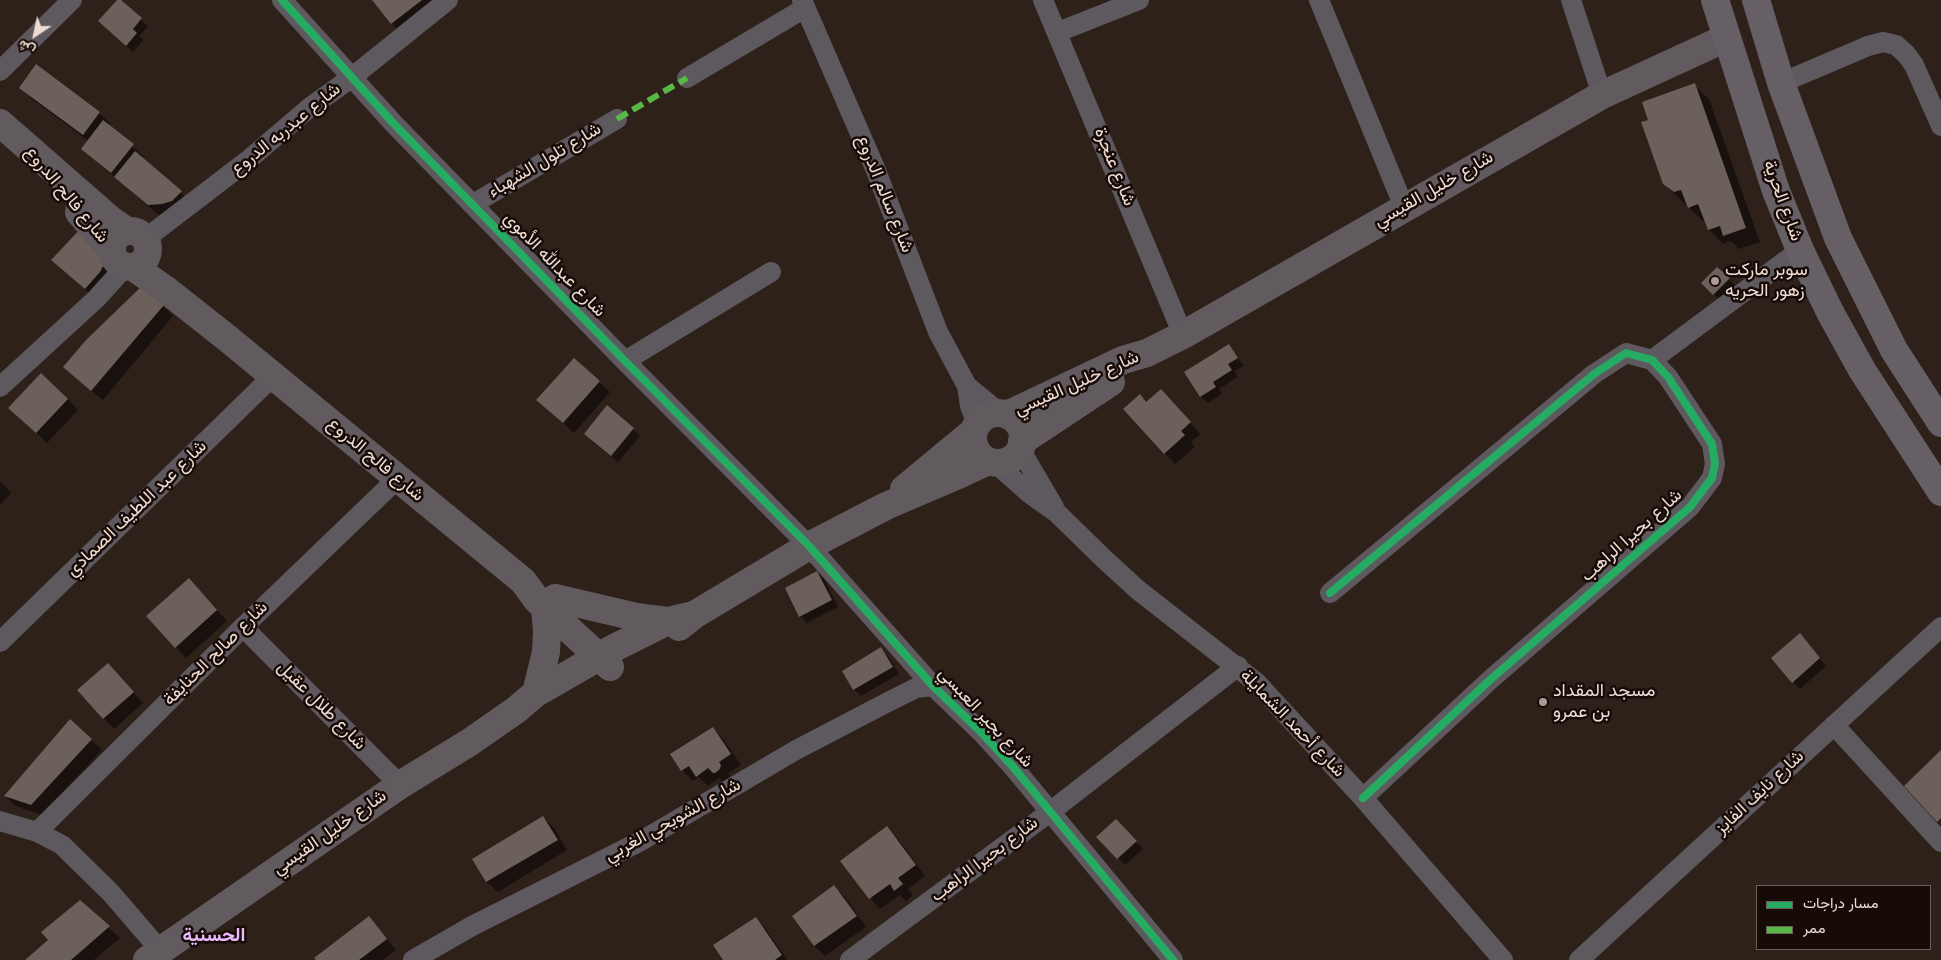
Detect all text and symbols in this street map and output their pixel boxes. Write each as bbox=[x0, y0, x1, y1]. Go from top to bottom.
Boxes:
north arrow bbox=[10, 10, 60, 60]
text: ش bbox=[14, 35, 39, 60]
street label: شارع عبدربه الدروع bbox=[227, 79, 345, 181]
street label: شارع تلول الشهباء bbox=[484, 119, 606, 203]
street label: شارع عنجرة bbox=[1089, 125, 1139, 209]
street label: شارع سالم الدروع bbox=[851, 132, 917, 256]
street label: شارع فالح الدروع bbox=[19, 142, 113, 248]
street label: شارع خليل القيسي bbox=[1371, 147, 1497, 233]
street label: شارع الحرية bbox=[1757, 158, 1807, 244]
street label: شارع عبدالله الأموي bbox=[498, 208, 610, 322]
place label: سوبر ماركت زهور الحريه bbox=[1725, 260, 1808, 302]
marker: سوبر ماركت زهور الحريه bbox=[1709, 275, 1721, 287]
street label: شارع خليل القيسي bbox=[1011, 347, 1143, 421]
street label: شارع فالح الدروع bbox=[322, 413, 428, 507]
street label: شارع عبد اللطيف الصمادي bbox=[62, 436, 212, 582]
street label: شارع بحيرا الراهب bbox=[1577, 485, 1687, 587]
street label: شارع صالح الحنايفة bbox=[159, 597, 273, 711]
street label: شارع طلال عقيل bbox=[272, 657, 370, 755]
street label: شارع بجير العبسي bbox=[933, 663, 1037, 773]
street label: شارع أحمد الشمايلة bbox=[1235, 665, 1349, 783]
place label: مسجد المقداد بن عمرو bbox=[1553, 681, 1655, 724]
marker: مسجد المقداد بن عمرو bbox=[1537, 696, 1549, 708]
street label: شارع نايف الفايز bbox=[1711, 746, 1809, 840]
street label: شارع الشويحي الغربي bbox=[601, 775, 745, 867]
street label: شارع خليل القيسي bbox=[269, 786, 391, 880]
street label: شارع بحيرا الراهب bbox=[927, 813, 1043, 907]
legend bbox=[1756, 885, 1931, 950]
text: مسار دراجات bbox=[1803, 893, 1878, 913]
text: ممر bbox=[1803, 918, 1825, 938]
district label: الحسنية bbox=[182, 925, 246, 947]

